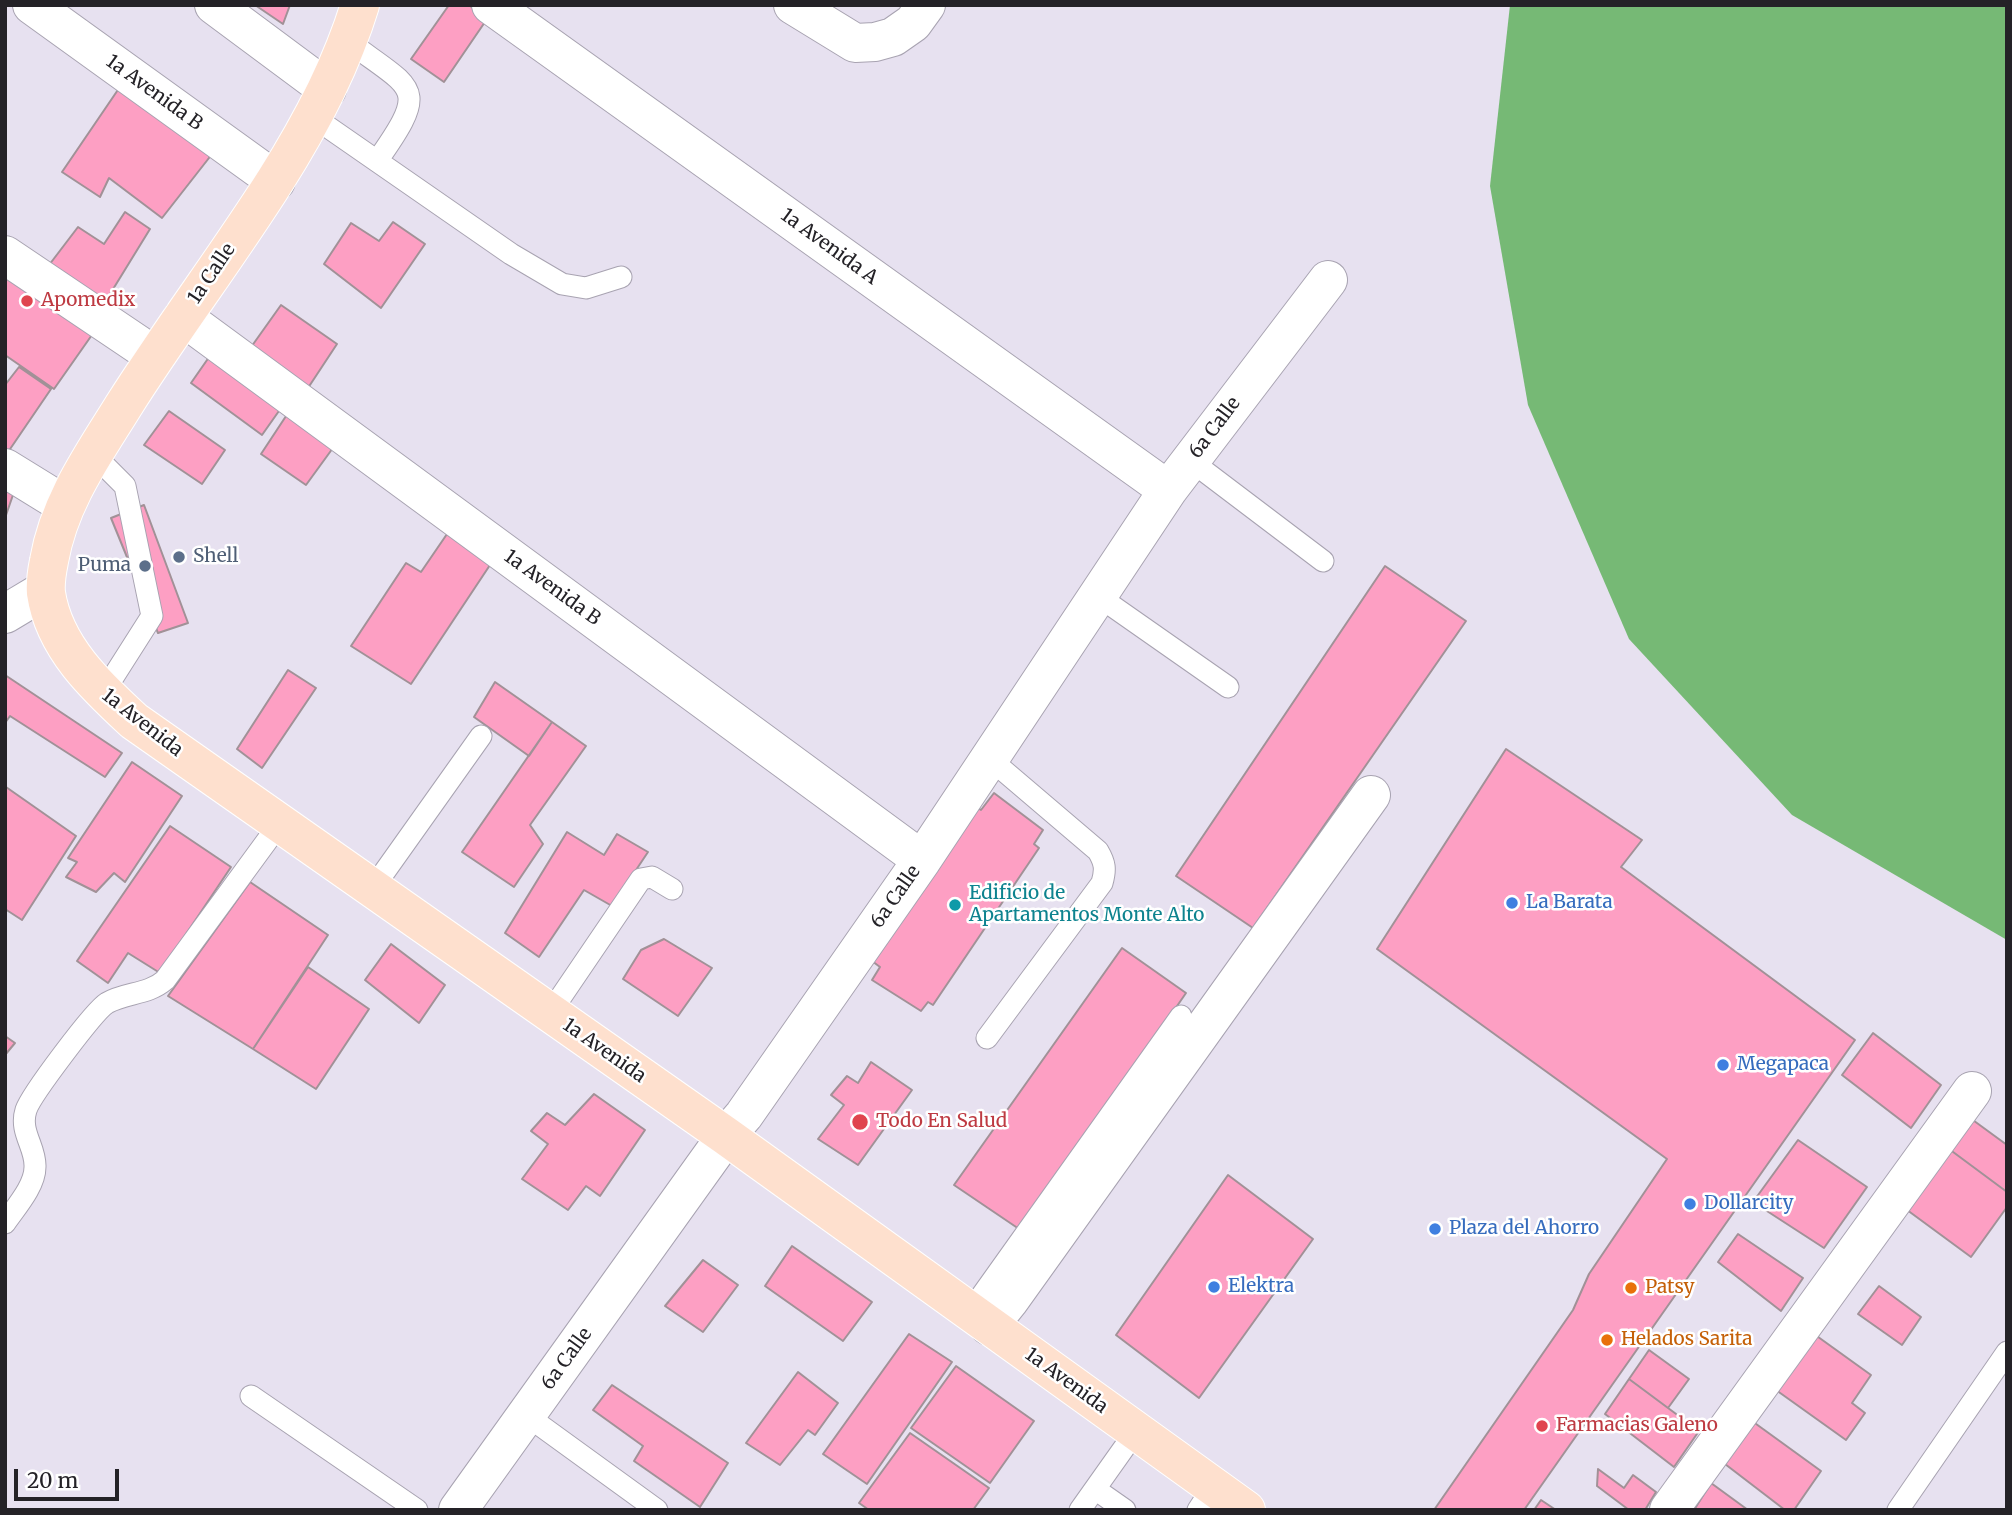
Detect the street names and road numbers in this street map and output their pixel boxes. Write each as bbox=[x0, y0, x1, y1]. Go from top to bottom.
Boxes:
street label: 1a Avenida B bbox=[101, 50, 207, 136]
street label: 1a Avenida A bbox=[776, 204, 882, 290]
street label: 1a Calle bbox=[184, 240, 240, 308]
street label: 6a Calle bbox=[1185, 393, 1245, 463]
street label: 1a Avenida B bbox=[499, 545, 605, 631]
street label: 1a Avenida bbox=[97, 684, 187, 762]
street label: 6a Calle bbox=[866, 861, 926, 933]
street label: 1a Avenida bbox=[558, 1014, 650, 1088]
street label: 6a Calle bbox=[537, 1324, 597, 1394]
street label: 1a Avenida bbox=[1020, 1343, 1112, 1419]

